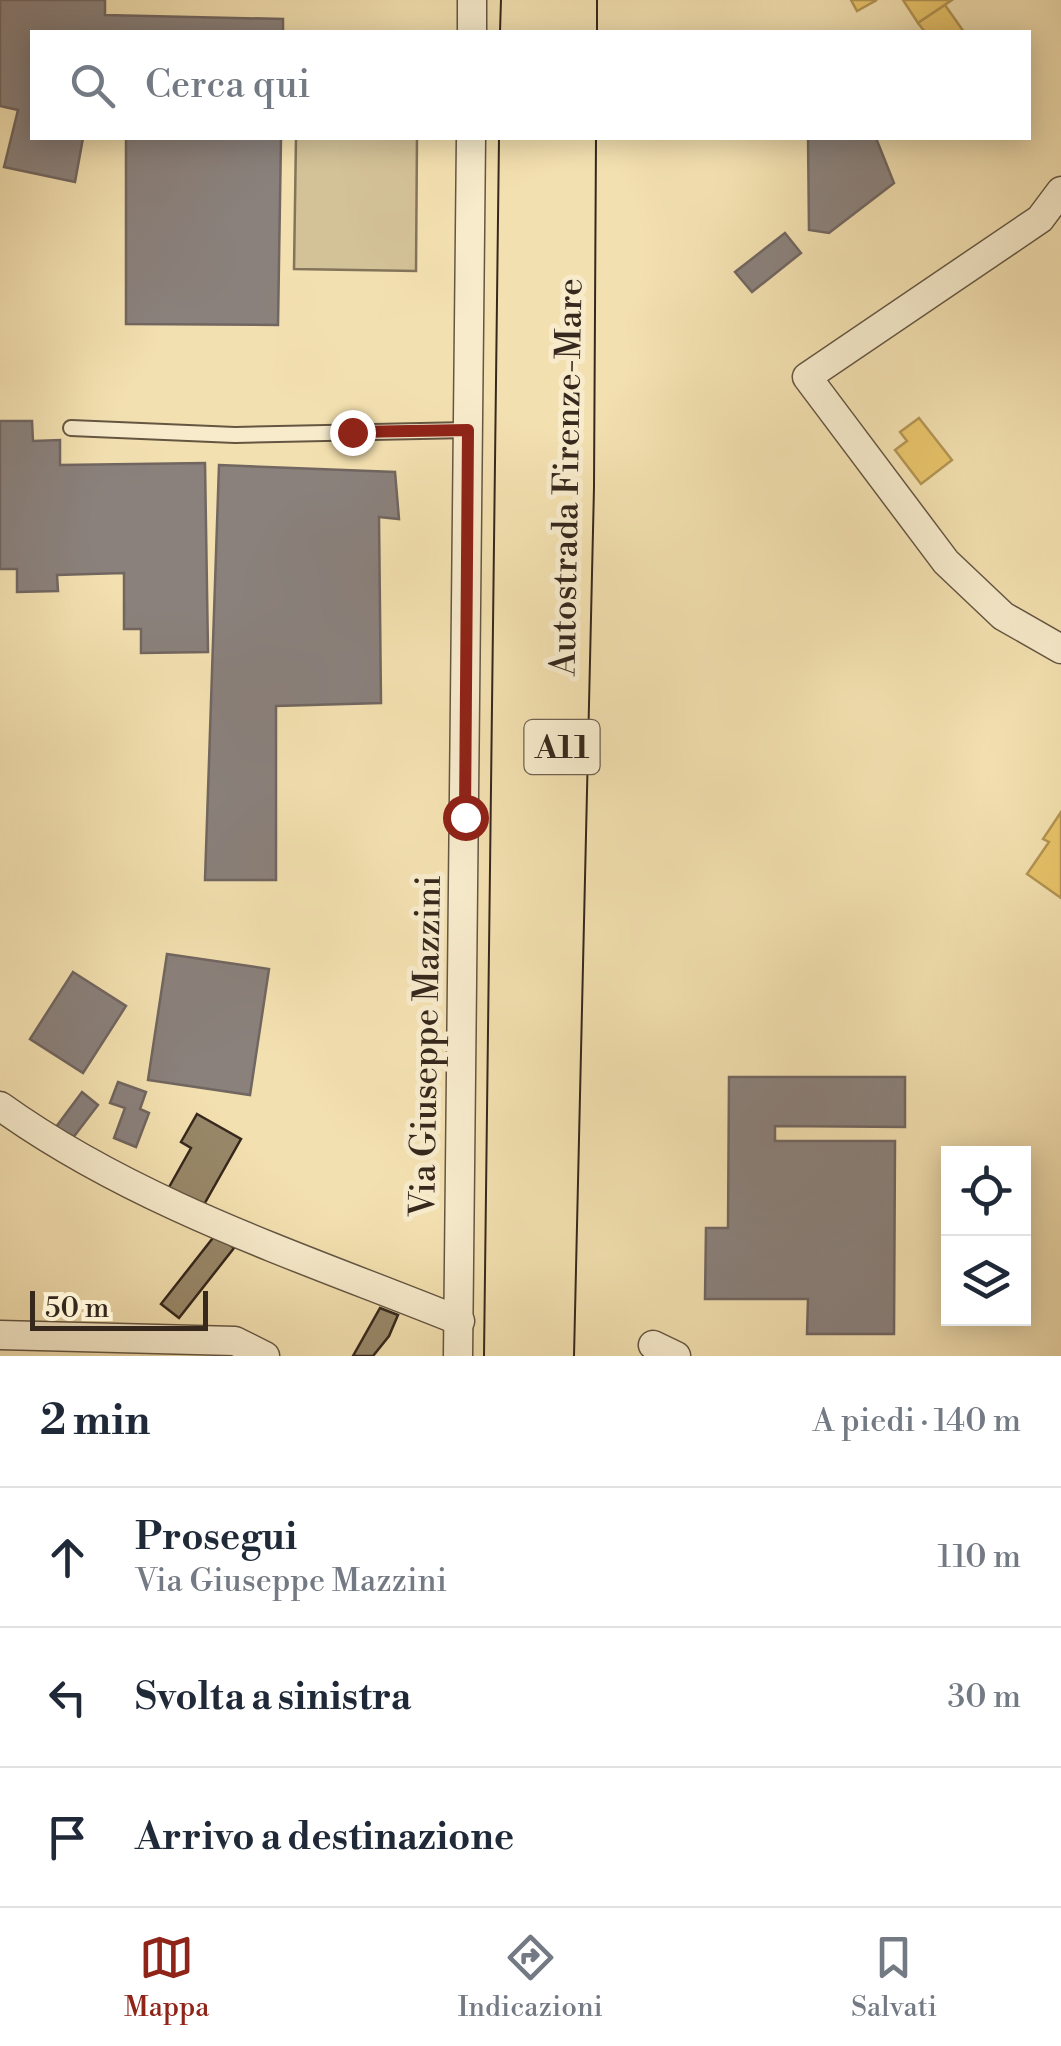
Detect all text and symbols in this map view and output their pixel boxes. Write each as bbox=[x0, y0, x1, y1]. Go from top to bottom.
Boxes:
search box bbox=[30, 30, 1031, 140]
icon: search bbox=[65, 58, 120, 113]
text: Cerca qui bbox=[145, 62, 310, 109]
street label: Autostrada Firenze-Mare bbox=[543, 278, 592, 677]
route end bbox=[330, 410, 376, 456]
road number: A11 bbox=[524, 720, 600, 774]
route start bbox=[443, 795, 489, 841]
street label: Via Giuseppe Mazzini bbox=[402, 875, 451, 1218]
map controls bbox=[941, 1146, 1031, 1326]
button: locate bbox=[941, 1146, 1031, 1236]
button: layers bbox=[941, 1236, 1031, 1326]
scale bar bbox=[30, 1286, 208, 1330]
text: 50 m bbox=[45, 1291, 109, 1326]
text: 2 min bbox=[40, 1395, 150, 1448]
text: A piedi · 140 m bbox=[813, 1401, 1021, 1441]
text: Prosegui bbox=[135, 1514, 297, 1561]
icon: ahead bbox=[40, 1530, 95, 1585]
text: 110 m bbox=[938, 1537, 1021, 1577]
text: Via Giuseppe Mazzini bbox=[135, 1561, 447, 1601]
icon: left bbox=[40, 1670, 95, 1725]
text: Svolta a sinistra bbox=[135, 1674, 411, 1721]
text: 30 m bbox=[947, 1677, 1021, 1717]
icon: arrive bbox=[40, 1810, 95, 1865]
text: Arrivo a destinazione bbox=[135, 1814, 514, 1861]
tab: Mappa bbox=[124, 1930, 210, 2025]
tab: Indicazioni bbox=[458, 1930, 603, 2025]
tab: Salvati bbox=[851, 1930, 937, 2025]

